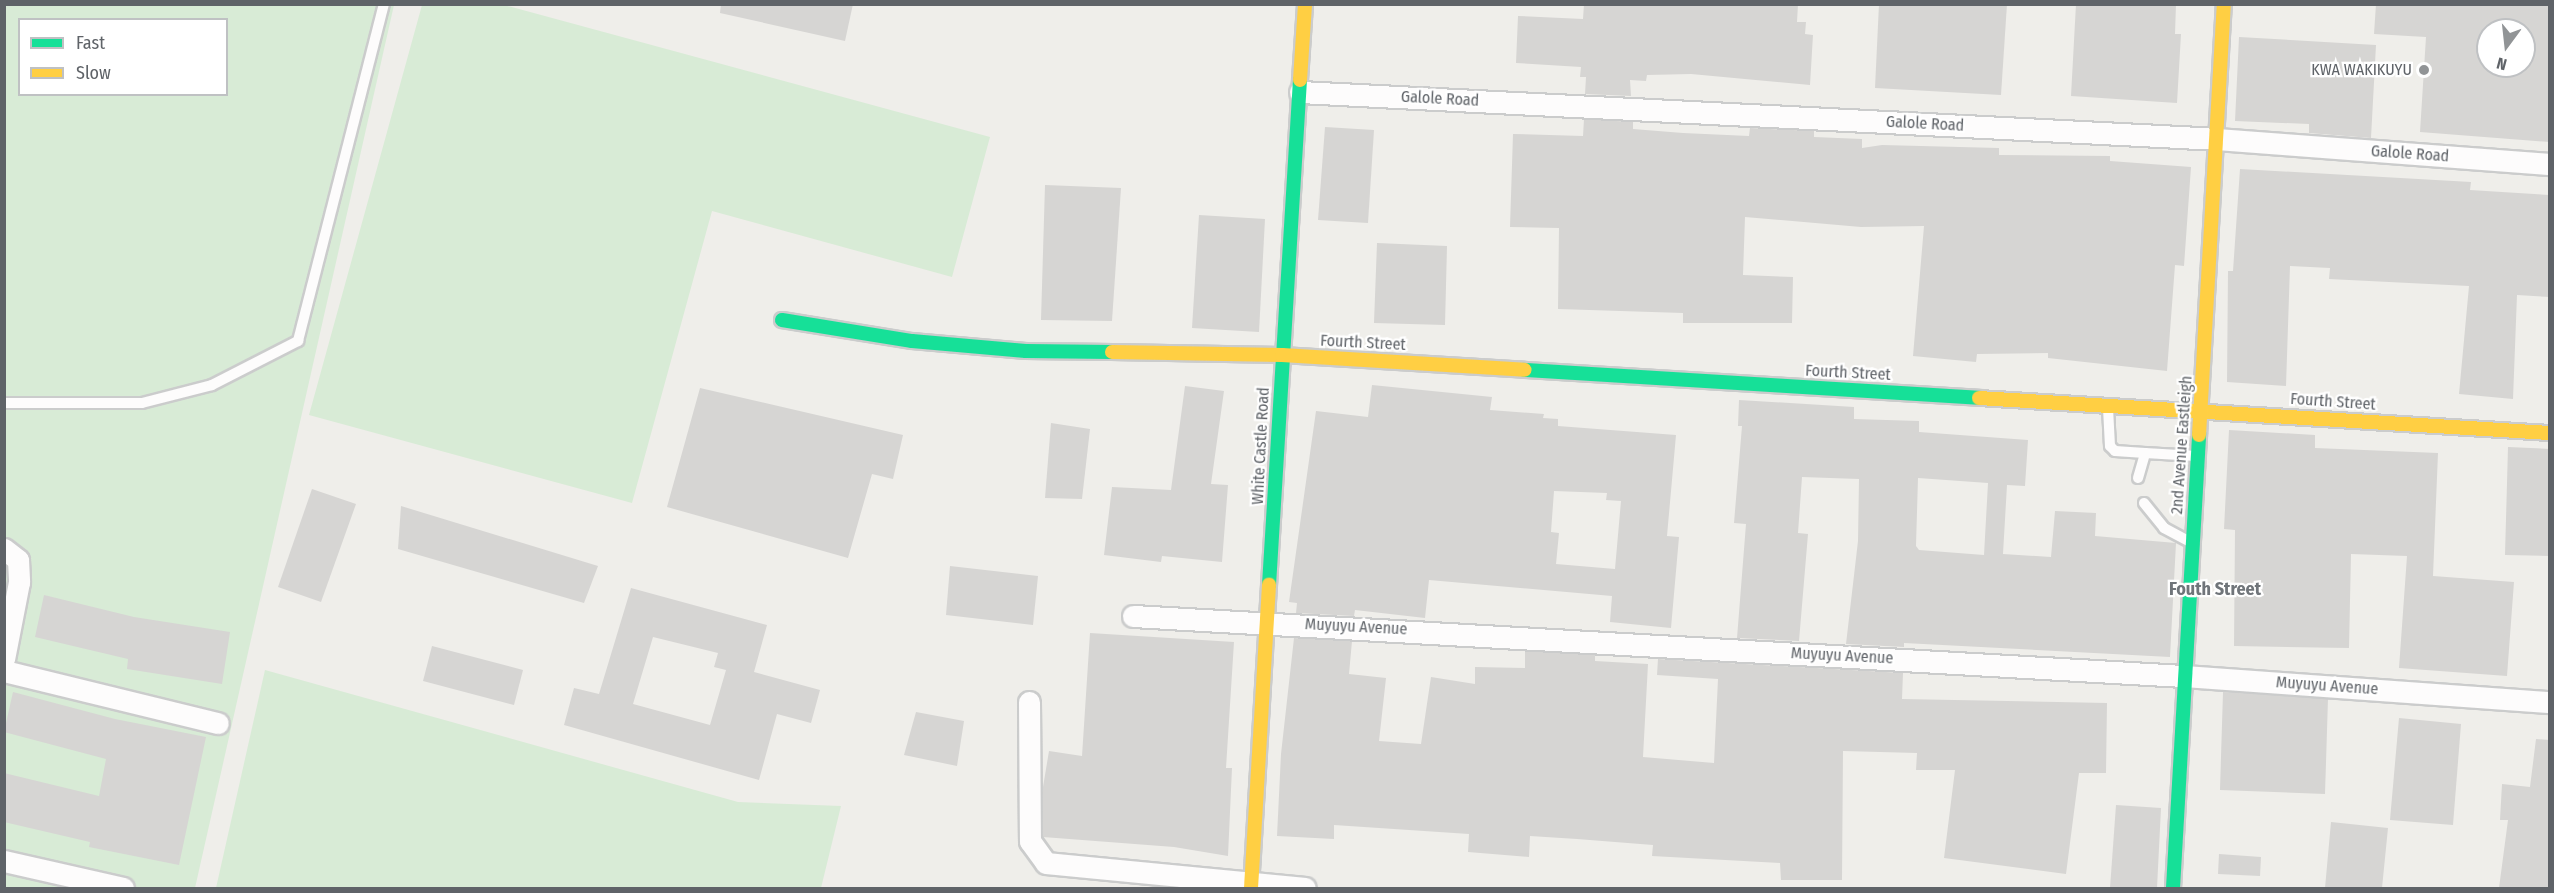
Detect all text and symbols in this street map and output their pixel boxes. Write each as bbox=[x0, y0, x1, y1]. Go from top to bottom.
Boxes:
legend bbox=[18, 18, 228, 96]
north arrow bbox=[2476, 18, 2536, 78]
text: Fast bbox=[76, 32, 105, 54]
text: N bbox=[2495, 54, 2509, 74]
place label: KWA WAKIKUYU bbox=[2311, 60, 2412, 80]
text: Slow bbox=[76, 62, 111, 84]
marker: KWA WAKIKUYU bbox=[2417, 63, 2431, 77]
street label: Galole Road bbox=[1400, 87, 1480, 111]
street label: Galole Road bbox=[1885, 112, 1965, 136]
street label: Galole Road bbox=[2370, 142, 2450, 166]
street label: Fourth Street bbox=[1320, 331, 1406, 355]
street label: Fourth Street bbox=[1805, 361, 1891, 385]
street label: 2nd Avenue Eastleigh bbox=[2168, 375, 2196, 515]
street label: White Castle Road bbox=[1248, 387, 1274, 505]
street label: Fourth Street bbox=[2290, 389, 2376, 415]
district label: Fouth Street bbox=[2169, 578, 2261, 600]
street label: Muyuyu Avenue bbox=[1304, 615, 1408, 639]
street label: Muyuyu Avenue bbox=[1790, 644, 1894, 668]
street label: Muyuyu Avenue bbox=[2275, 673, 2379, 699]

